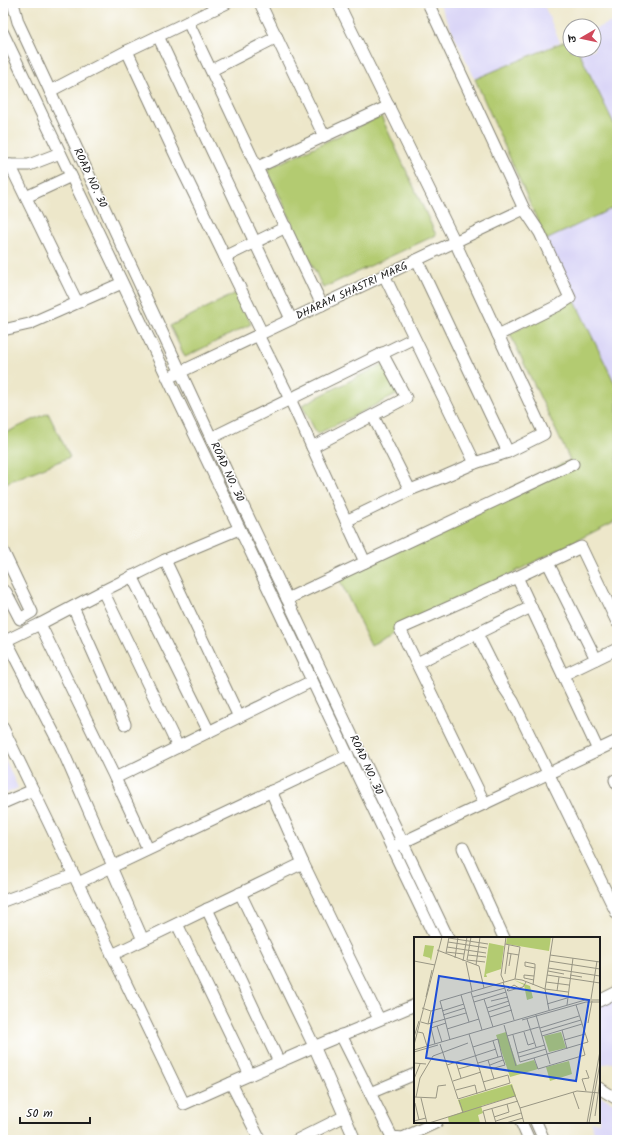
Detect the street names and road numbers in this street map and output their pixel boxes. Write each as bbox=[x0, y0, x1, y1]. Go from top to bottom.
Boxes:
street label: ROAD NO. 30 bbox=[68, 145, 112, 211]
street label: DHARAM SHASTRI MARG bbox=[293, 257, 411, 325]
street label: ROAD NO. 30 bbox=[205, 439, 249, 505]
street label: ROAD NO. 30 bbox=[344, 732, 388, 798]

